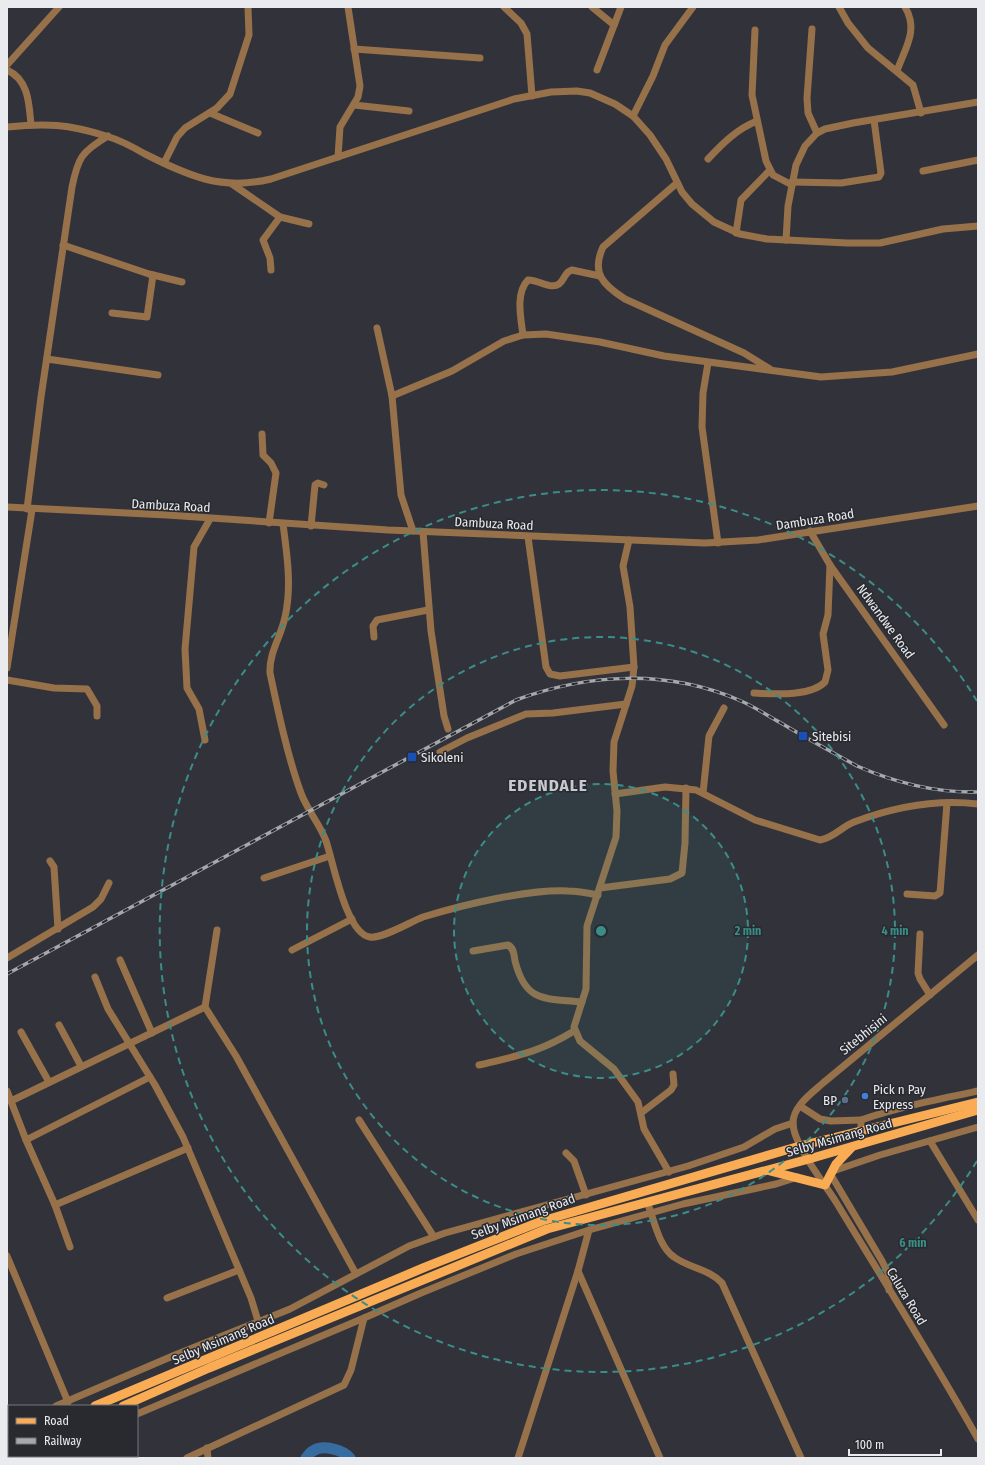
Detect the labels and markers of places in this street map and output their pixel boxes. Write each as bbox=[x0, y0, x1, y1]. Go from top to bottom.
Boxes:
place label: Sitebisi bbox=[812, 729, 851, 744]
marker: Sitebisi bbox=[797, 730, 809, 742]
place label: Sikoleni bbox=[421, 750, 463, 765]
marker: Sikoleni bbox=[406, 751, 418, 763]
centre of rings bbox=[594, 924, 608, 938]
place label: Pick n Pay Express bbox=[873, 1082, 926, 1112]
marker: Pick n Pay Express bbox=[860, 1091, 870, 1101]
place label: BP bbox=[823, 1093, 837, 1108]
marker: BP bbox=[840, 1095, 850, 1105]

